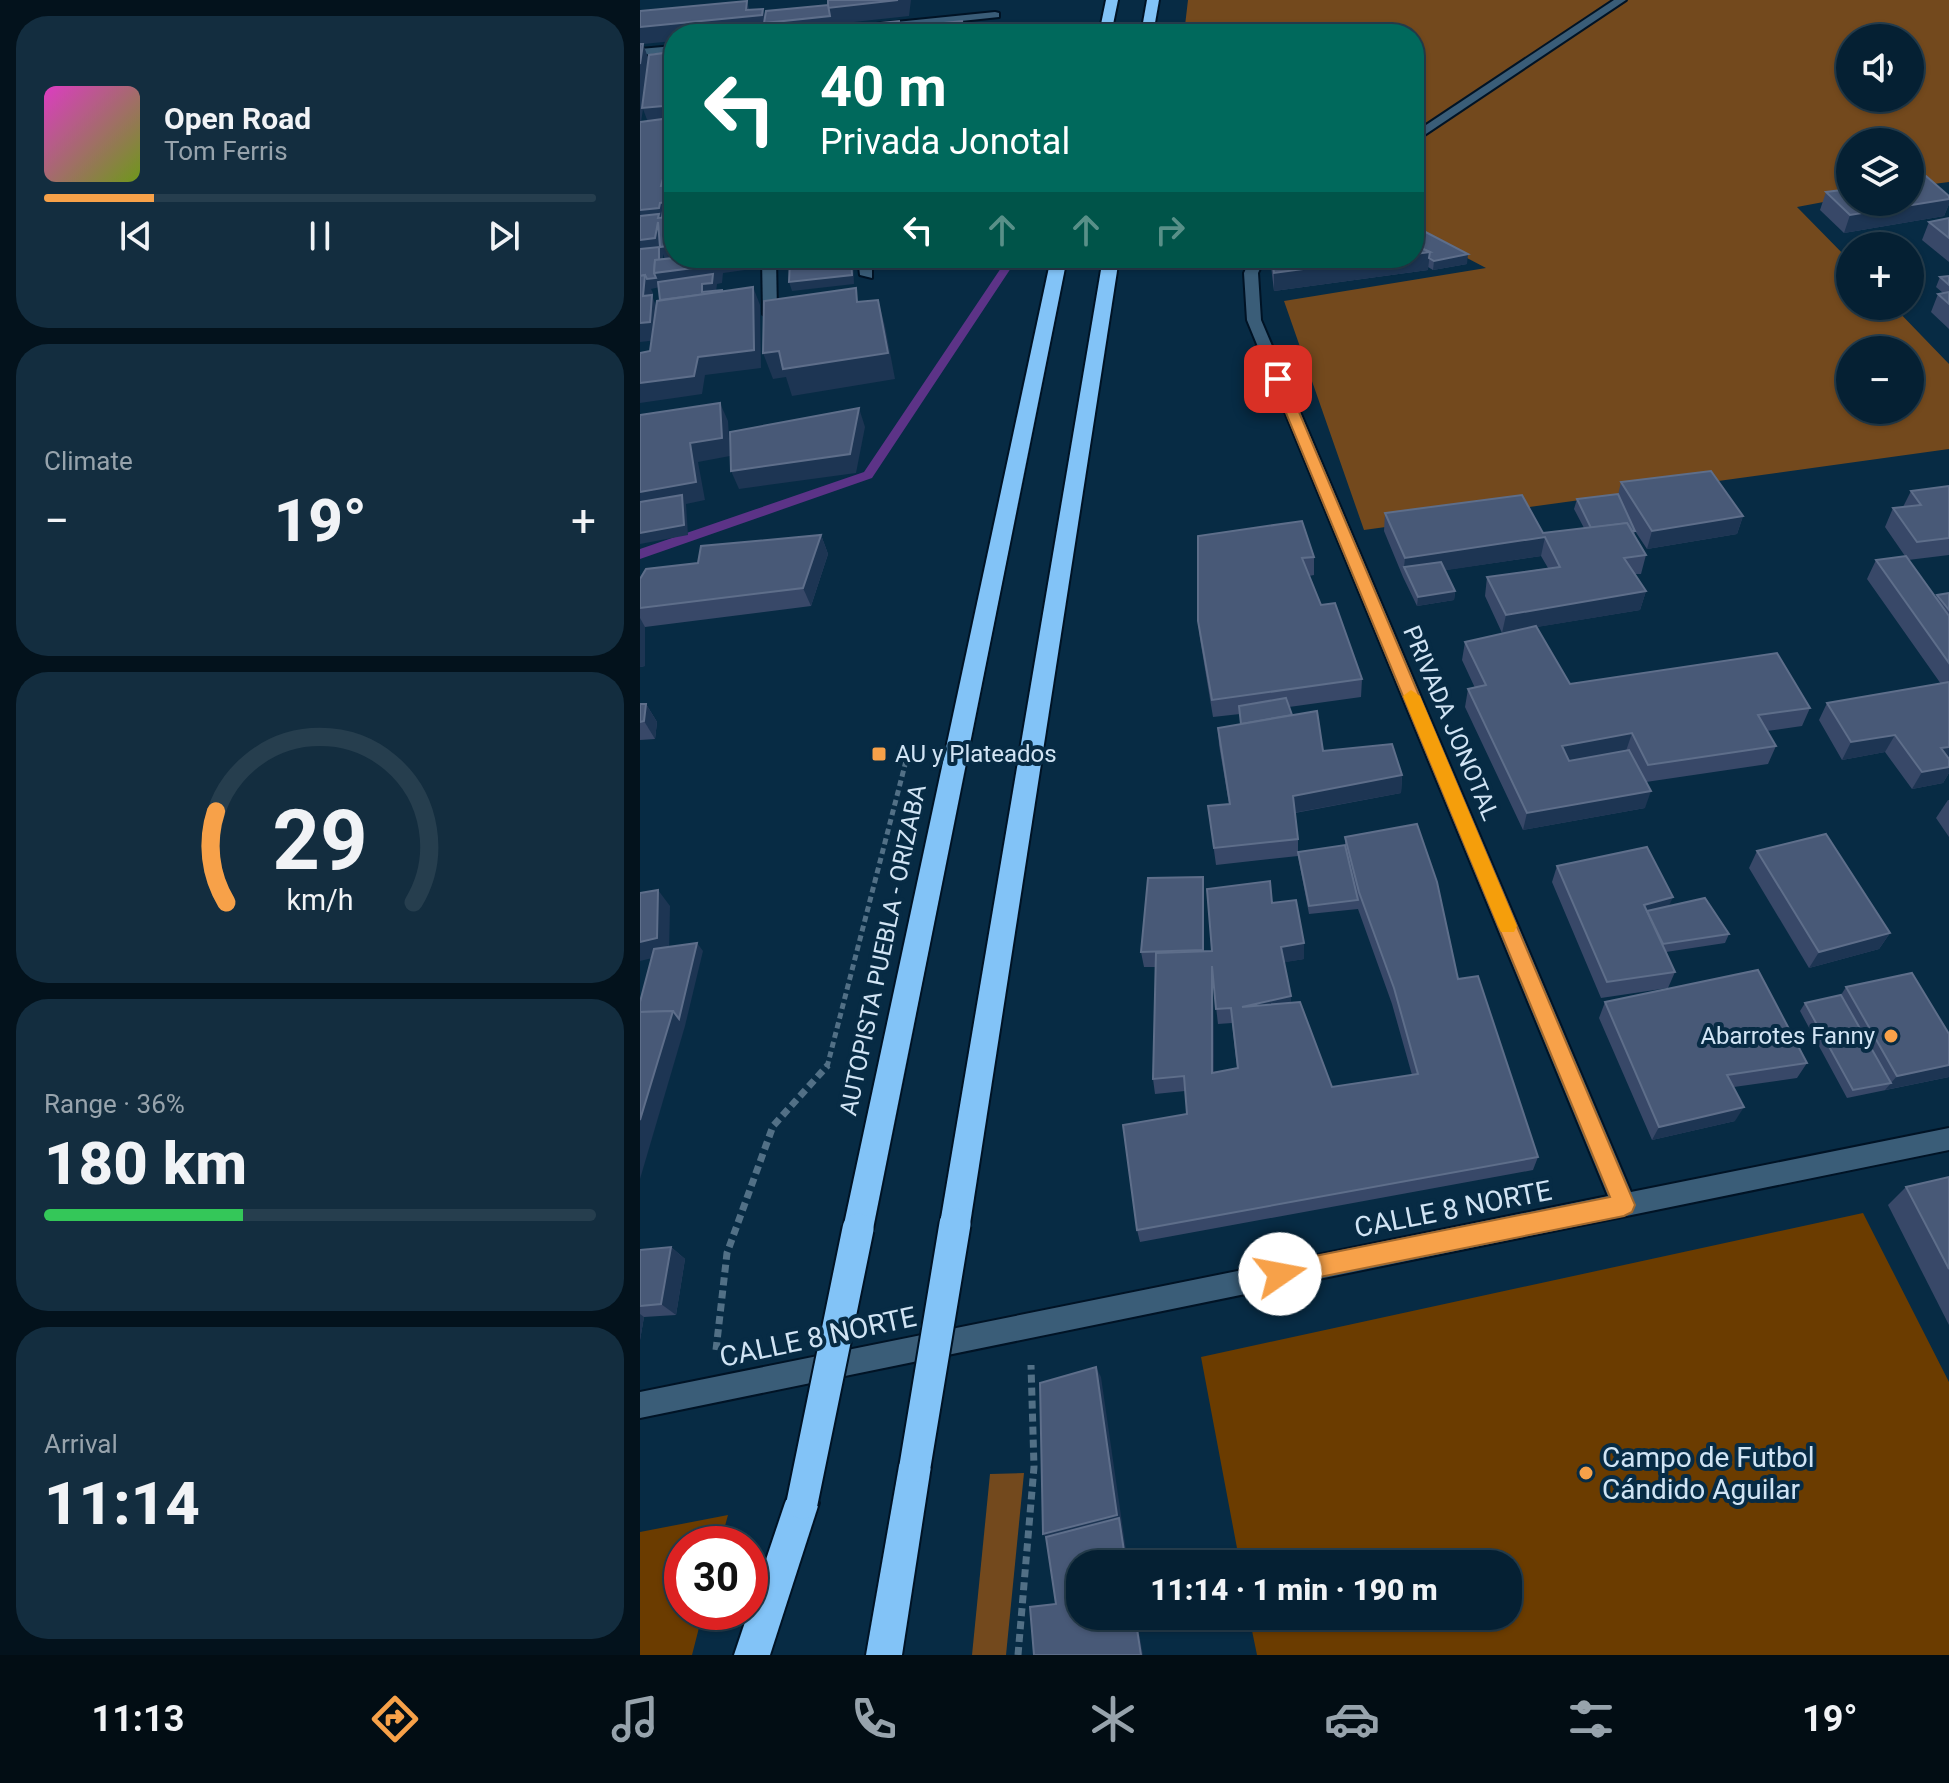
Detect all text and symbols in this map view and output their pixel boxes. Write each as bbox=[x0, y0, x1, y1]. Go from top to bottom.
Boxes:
map controls bbox=[1836, 24, 1924, 424]
button: sound bbox=[1836, 24, 1924, 112]
text: 40 m bbox=[820, 54, 947, 120]
icon: left bbox=[688, 56, 792, 160]
text: Open Road bbox=[164, 101, 311, 136]
text: Privada Jonotal bbox=[820, 121, 1070, 163]
button: layers bbox=[1836, 128, 1924, 216]
text: Tom Ferris bbox=[164, 136, 288, 166]
icon: left bbox=[896, 208, 940, 252]
icon: ahead bbox=[980, 208, 1024, 252]
icon: ahead bbox=[1064, 208, 1108, 252]
icon: right bbox=[1148, 208, 1192, 252]
icon: previous bbox=[114, 214, 158, 258]
icon: pause bbox=[298, 214, 342, 258]
icon: next bbox=[482, 214, 526, 258]
button: + bbox=[1836, 232, 1924, 320]
button: − bbox=[1836, 336, 1924, 424]
pin bbox=[1244, 345, 1312, 413]
icon: arrive bbox=[1256, 357, 1300, 401]
text: Climate bbox=[44, 446, 133, 476]
text: 19° bbox=[274, 485, 367, 556]
text: − bbox=[44, 495, 69, 547]
text: + bbox=[571, 495, 596, 547]
street label: PRIVADA JONOTAL bbox=[1397, 621, 1505, 825]
place label: AU y Plateados bbox=[895, 740, 1057, 768]
marker: AU y Plateados bbox=[870, 745, 888, 763]
street label: AUTOPISTA PUEBLA - ORIZABA bbox=[834, 782, 932, 1118]
text: 29 bbox=[272, 792, 368, 889]
text: km/h bbox=[286, 884, 354, 918]
place label: Abarrotes Fanny bbox=[1700, 1022, 1876, 1050]
marker: Abarrotes Fanny bbox=[1882, 1027, 1900, 1045]
text: Range · 36% bbox=[44, 1089, 185, 1119]
text: 180 km bbox=[44, 1128, 247, 1199]
street label: CALLE 8 NORTE bbox=[1352, 1174, 1554, 1244]
position arrow bbox=[1238, 1232, 1322, 1316]
street label: CALLE 8 NORTE bbox=[717, 1300, 919, 1374]
text: Arrival bbox=[44, 1429, 118, 1459]
place label: Campo de Futbol Cándido Aguilar bbox=[1602, 1441, 1815, 1506]
marker: Campo de Futbol Cándido Aguilar bbox=[1577, 1464, 1595, 1482]
text: 11:14 bbox=[44, 1468, 200, 1539]
speed limit sign: 30 bbox=[664, 1526, 768, 1630]
text: 11:14 · 1 min · 190 m bbox=[1150, 1572, 1438, 1607]
icon: directions bbox=[367, 1691, 423, 1747]
icon: music bbox=[607, 1691, 663, 1747]
icon: phone bbox=[846, 1691, 902, 1747]
icon: climate bbox=[1085, 1691, 1141, 1747]
icon: car bbox=[1324, 1691, 1380, 1747]
icon: filters bbox=[1563, 1691, 1619, 1747]
text: 11:13 bbox=[92, 1698, 184, 1740]
text: 19° bbox=[1802, 1698, 1857, 1740]

